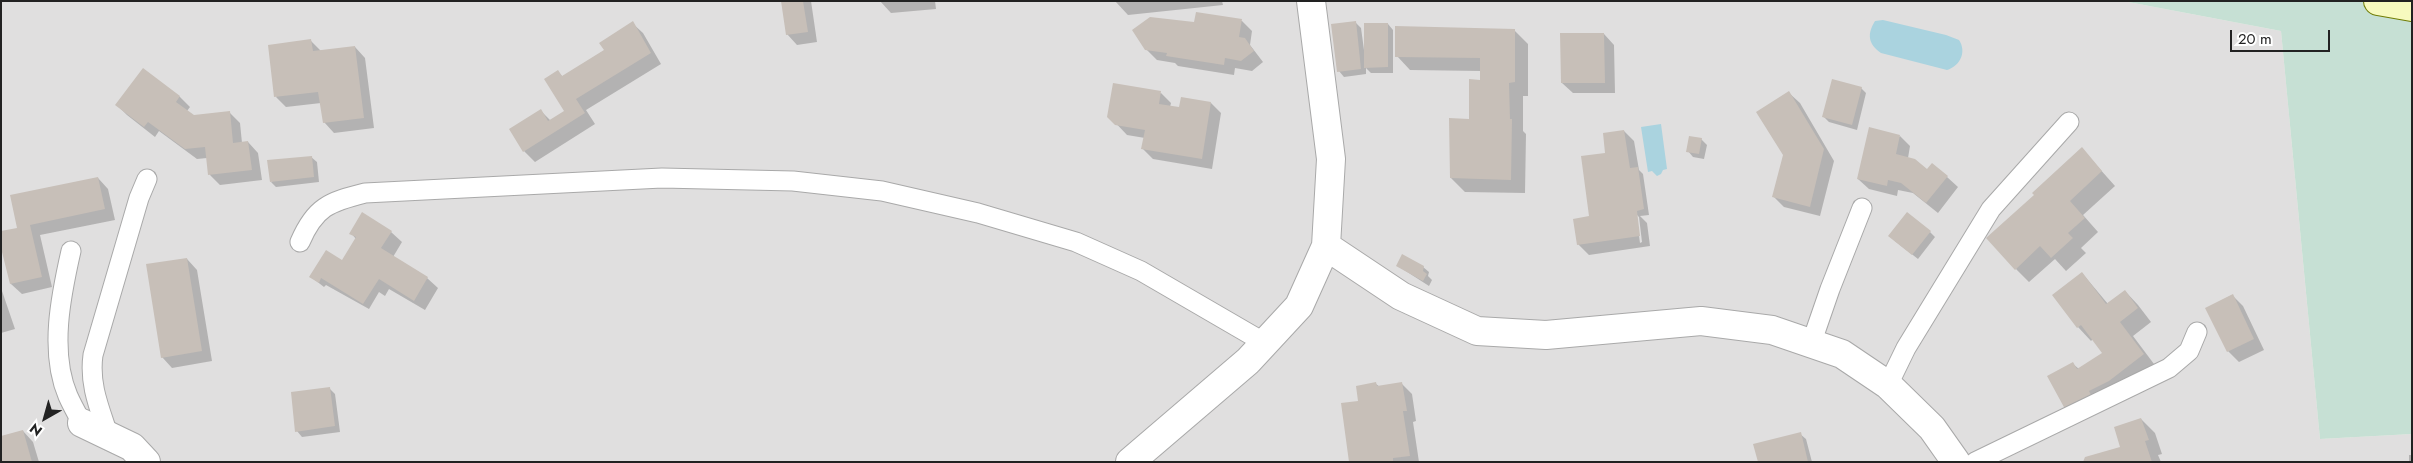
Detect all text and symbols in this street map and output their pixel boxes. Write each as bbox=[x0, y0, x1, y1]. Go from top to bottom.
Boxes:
scale bar bbox=[2233, 20, 2333, 52]
text: 20 m bbox=[2238, 28, 2272, 50]
north arrow bbox=[20, 393, 70, 443]
text: N bbox=[25, 419, 46, 441]

